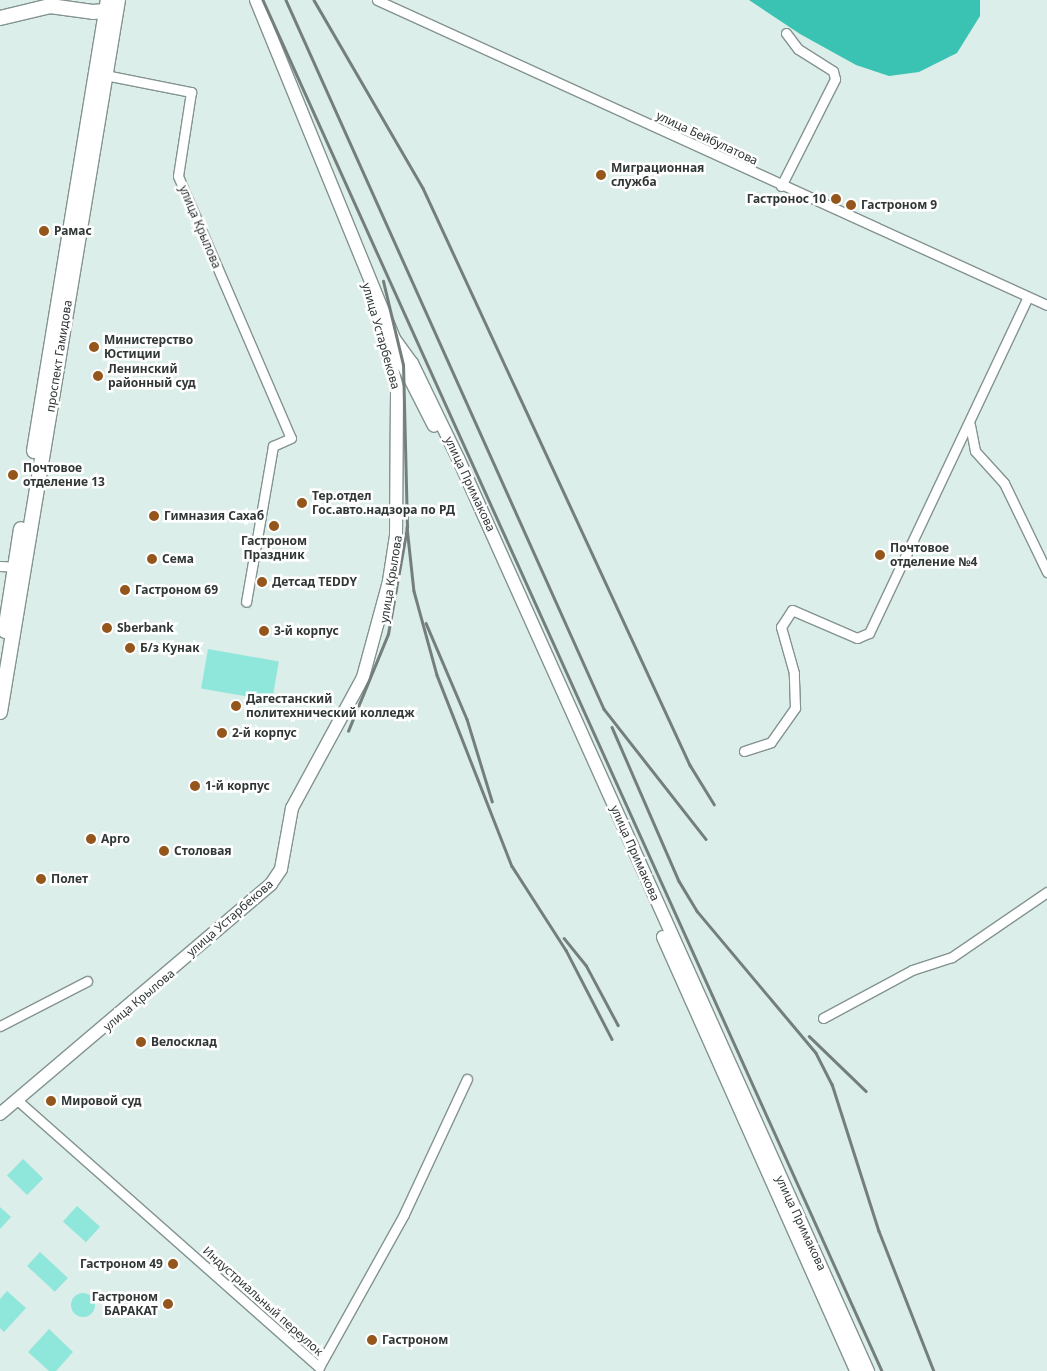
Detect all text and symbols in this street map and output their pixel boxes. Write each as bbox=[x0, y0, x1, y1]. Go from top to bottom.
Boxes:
street label: улица Бейбулатова bbox=[654, 108, 760, 168]
place label: Миграционная служба bbox=[611, 161, 704, 189]
marker: Миграционная служба bbox=[595, 169, 607, 181]
street label: улица Крылова bbox=[176, 183, 224, 271]
place label: Гастронос 10 bbox=[747, 192, 826, 206]
marker: Гастронос 10 bbox=[830, 193, 842, 205]
place label: Гастроном 9 bbox=[861, 198, 937, 212]
marker: Гастроном 9 bbox=[845, 199, 857, 211]
place label: Рамас bbox=[54, 224, 92, 238]
marker: Рамас bbox=[38, 225, 50, 237]
street label: улица Устарбекова bbox=[359, 281, 403, 391]
street label: проспект Гамидова bbox=[43, 299, 75, 413]
place label: Министерство Юстиции bbox=[104, 333, 193, 361]
marker: Министерство Юстиции bbox=[88, 341, 100, 353]
place label: Ленинский районный суд bbox=[108, 362, 196, 390]
marker: Ленинский районный суд bbox=[92, 370, 104, 382]
street label: улица Примакова bbox=[442, 434, 498, 534]
place label: Почтовое отделение 13 bbox=[23, 461, 105, 489]
marker: Почтовое отделение 13 bbox=[7, 469, 19, 481]
place label: Тер.отдел Гос.авто.надзора по РД bbox=[312, 489, 455, 517]
marker: Тер.отдел Гос.авто.надзора по РД bbox=[296, 497, 308, 509]
place label: Гимназия Сахаб bbox=[164, 509, 264, 523]
marker: Гимназия Сахаб bbox=[148, 510, 160, 522]
marker: Гастроном Праздник bbox=[268, 520, 280, 532]
place label: Гастроном Праздник bbox=[241, 534, 307, 562]
street label: улица Крылова bbox=[377, 534, 405, 624]
place label: Почтовое отделение №4 bbox=[890, 541, 977, 569]
marker: Почтовое отделение №4 bbox=[874, 549, 886, 561]
place label: Сема bbox=[162, 552, 194, 566]
marker: Сема bbox=[146, 553, 158, 565]
place label: Детсад TEDDY bbox=[272, 575, 357, 589]
marker: Детсад TEDDY bbox=[256, 576, 268, 588]
place label: Гастроном 69 bbox=[135, 583, 218, 597]
marker: Гастроном 69 bbox=[119, 584, 131, 596]
place label: Sberbank bbox=[117, 621, 174, 635]
marker: Sberbank bbox=[101, 622, 113, 634]
place label: 3-й корпус bbox=[274, 624, 339, 638]
marker: 3-й корпус bbox=[258, 625, 270, 637]
place label: Б/з Кунак bbox=[140, 641, 200, 655]
marker: Б/з Кунак bbox=[124, 642, 136, 654]
place label: Дагестанский политехнический колледж bbox=[246, 692, 415, 720]
marker: Дагестанский политехнический колледж bbox=[230, 700, 242, 712]
place label: 2-й корпус bbox=[232, 726, 297, 740]
marker: 2-й корпус bbox=[216, 727, 228, 739]
place label: 1-й корпус bbox=[205, 779, 270, 793]
marker: 1-й корпус bbox=[189, 780, 201, 792]
street label: улица Примакова bbox=[607, 803, 663, 903]
place label: Арго bbox=[101, 832, 130, 846]
marker: Арго bbox=[85, 833, 97, 845]
place label: Столовая bbox=[174, 844, 232, 858]
marker: Столовая bbox=[158, 845, 170, 857]
place label: Полет bbox=[51, 872, 88, 886]
marker: Полет bbox=[35, 873, 47, 885]
street label: улица Устарбекова bbox=[184, 877, 276, 959]
street label: улица Крылова bbox=[100, 966, 178, 1034]
place label: Велосклад bbox=[151, 1035, 217, 1049]
marker: Велосклад bbox=[135, 1036, 147, 1048]
place label: Мировой суд bbox=[61, 1094, 141, 1108]
marker: Мировой суд bbox=[45, 1095, 57, 1107]
street label: улица Примакова bbox=[773, 1173, 829, 1273]
street label: Индустриальный переулок bbox=[200, 1243, 326, 1359]
place label: Гастроном 49 bbox=[80, 1257, 163, 1271]
marker: Гастроном 49 bbox=[167, 1258, 179, 1270]
place label: Гастроном БАРАКАТ bbox=[92, 1290, 158, 1318]
marker: Гастроном БАРАКАТ bbox=[162, 1298, 174, 1310]
place label: Гастроном bbox=[382, 1333, 448, 1347]
marker: Гастроном bbox=[366, 1334, 378, 1346]

